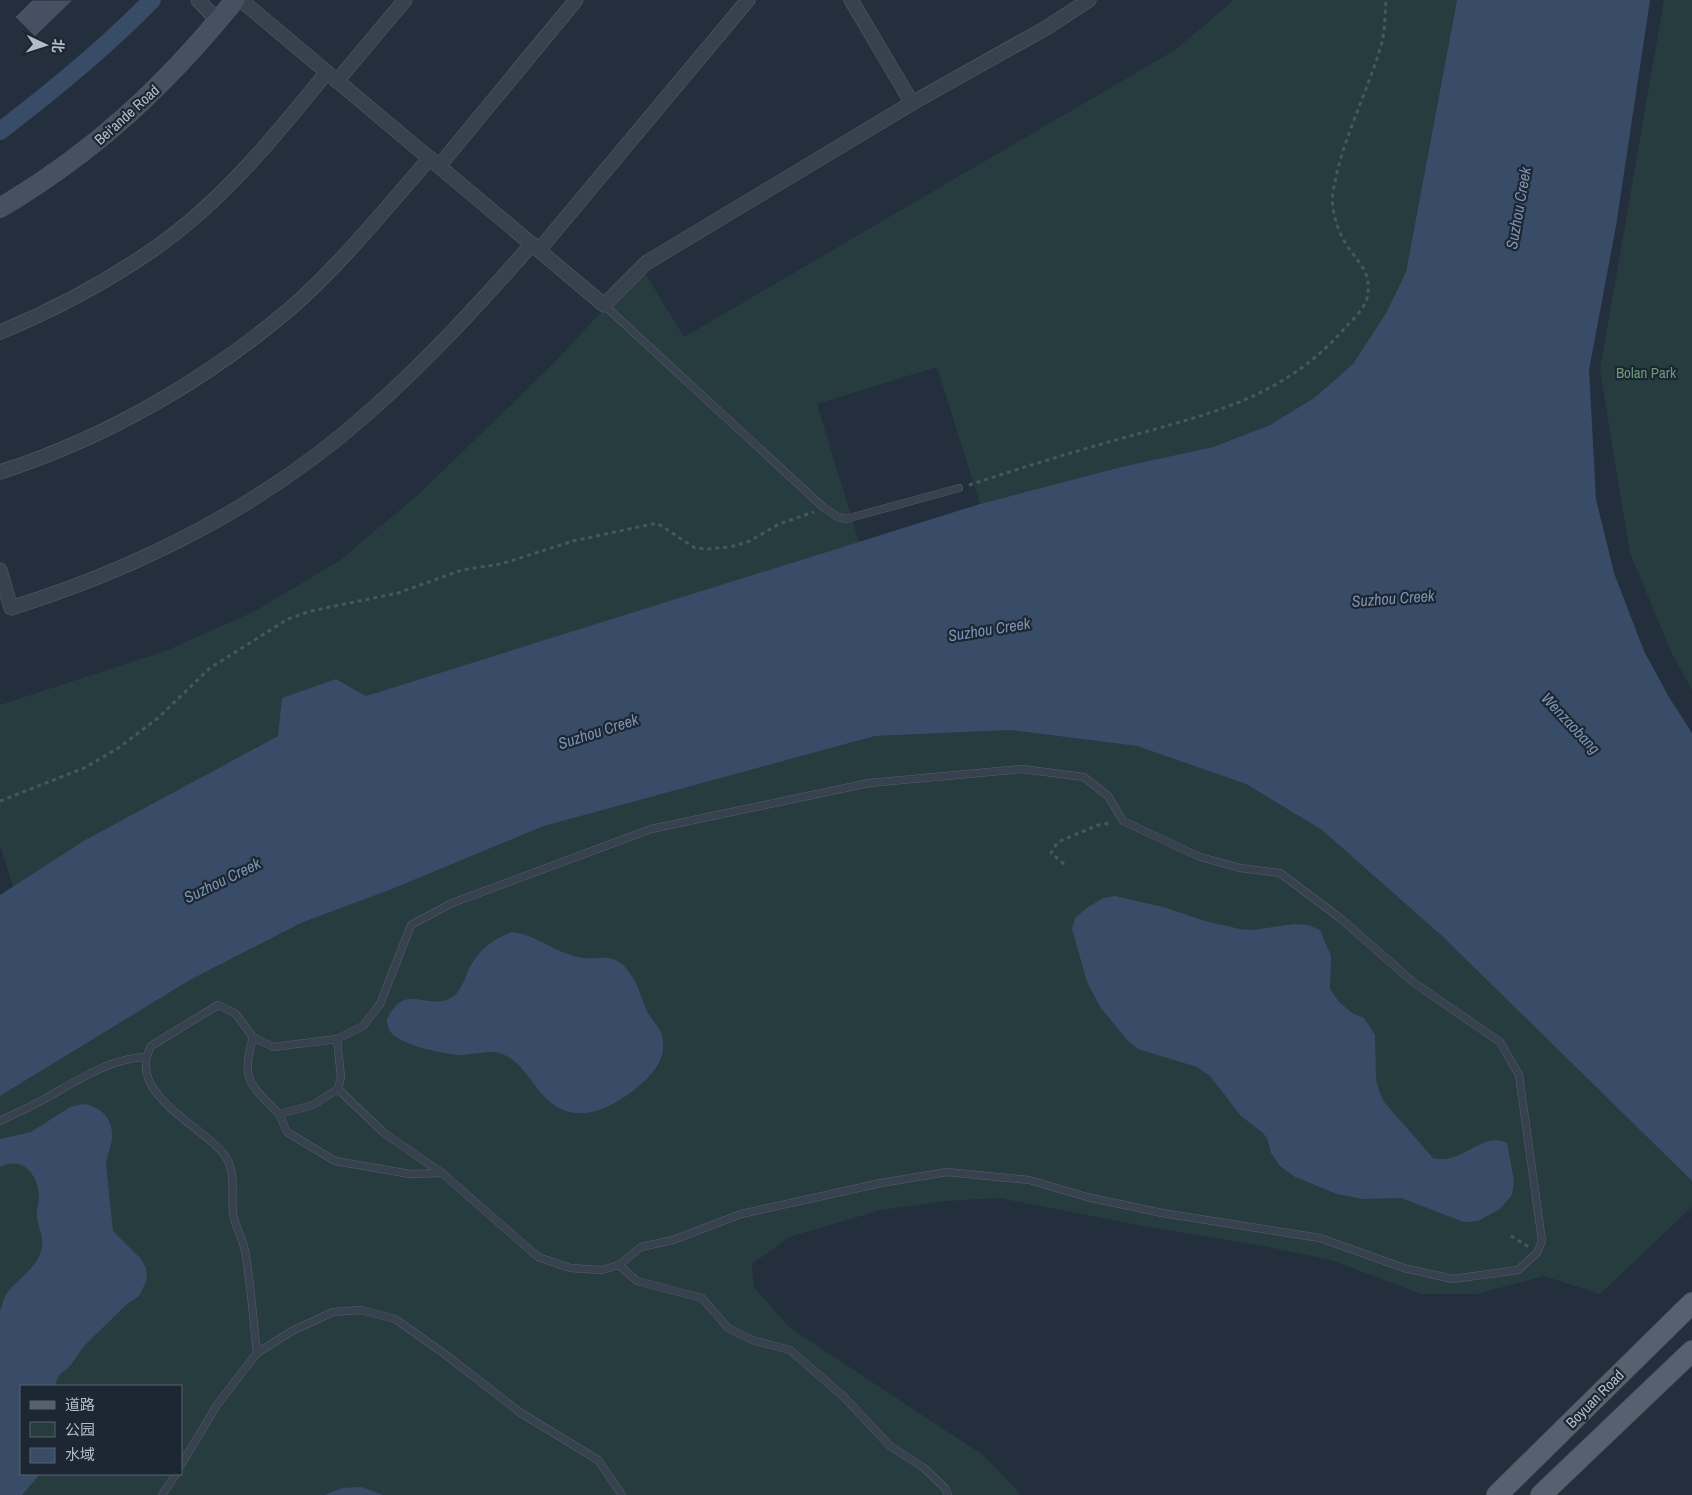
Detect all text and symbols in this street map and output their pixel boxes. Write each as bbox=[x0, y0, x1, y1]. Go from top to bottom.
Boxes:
north arrow bbox=[20, 20, 70, 70]
text: 北 bbox=[49, 38, 67, 54]
street label: Bei'ande Road bbox=[90, 80, 164, 150]
water label: Suzhou Creek bbox=[1500, 165, 1536, 251]
park label: Bolan Park bbox=[1616, 362, 1677, 383]
water label: Suzhou Creek bbox=[1351, 584, 1436, 612]
water label: Suzhou Creek bbox=[946, 612, 1032, 646]
water label: Wenzaobang bbox=[1537, 687, 1605, 759]
water label: Suzhou Creek bbox=[555, 708, 641, 754]
water label: Suzhou Creek bbox=[180, 852, 265, 908]
street label: Boyuan Road bbox=[1561, 1365, 1628, 1432]
legend bbox=[20, 1385, 182, 1475]
text: 道路 bbox=[65, 1394, 95, 1415]
text: 公园 bbox=[65, 1419, 95, 1440]
text: 水域 bbox=[65, 1444, 95, 1465]

